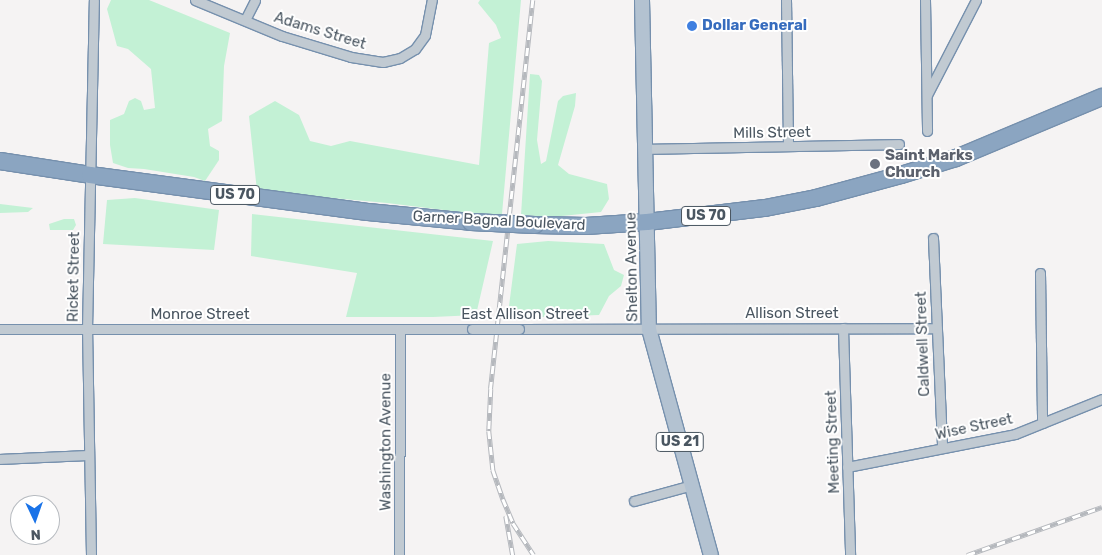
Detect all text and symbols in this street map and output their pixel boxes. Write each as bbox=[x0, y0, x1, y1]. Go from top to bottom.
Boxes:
street label: Adams Street bbox=[272, 8, 368, 54]
place label: Dollar General bbox=[702, 17, 807, 35]
marker: Dollar General bbox=[686, 20, 698, 32]
street label: Mills Street bbox=[733, 123, 811, 143]
place label: Saint Marks Church bbox=[885, 146, 973, 181]
marker: Saint Marks Church bbox=[869, 158, 881, 170]
road number: US 70 bbox=[210, 184, 260, 206]
road number: US 70 bbox=[681, 205, 731, 228]
street label: Garner Bagnal Boulevard bbox=[412, 207, 586, 235]
street label: Shelton Avenue bbox=[622, 212, 642, 322]
street label: Ricket Street bbox=[64, 232, 84, 322]
street label: Caldwell Street bbox=[912, 291, 934, 397]
street label: Allison Street bbox=[745, 305, 839, 323]
street label: Monroe Street bbox=[150, 306, 250, 324]
street label: East Allison Street bbox=[461, 306, 589, 324]
street label: Washington Avenue bbox=[377, 373, 395, 511]
street label: Meeting Street bbox=[822, 390, 844, 494]
street label: Wise Street bbox=[934, 410, 1014, 444]
road number: US 21 bbox=[655, 431, 705, 454]
north arrow bbox=[10, 495, 60, 545]
text: N bbox=[30, 526, 41, 543]

